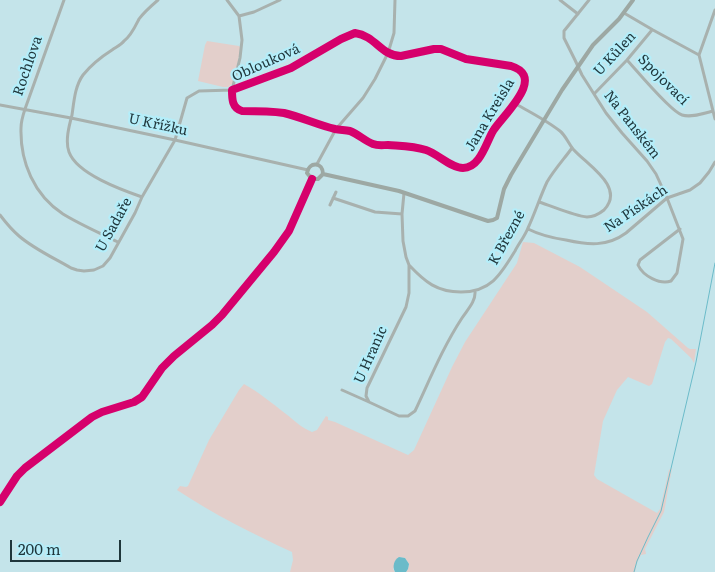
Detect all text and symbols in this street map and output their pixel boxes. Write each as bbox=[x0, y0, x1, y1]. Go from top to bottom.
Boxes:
street label: U Kůlen bbox=[590, 29, 640, 79]
street label: Rochlova bbox=[10, 34, 46, 98]
street label: Oblouková bbox=[229, 41, 303, 85]
street label: Spojovací bbox=[634, 51, 692, 109]
street label: Jana Kreisla bbox=[462, 76, 518, 154]
street label: Na Panském bbox=[600, 88, 664, 162]
street label: U Křížku bbox=[127, 111, 189, 139]
street label: Na Pískách bbox=[601, 182, 671, 236]
street label: U Sadaře bbox=[92, 195, 136, 255]
street label: K Březné bbox=[485, 208, 529, 268]
street label: U Hranic bbox=[351, 324, 391, 386]
scale bar bbox=[12, 530, 124, 562]
text: 200 m bbox=[18, 537, 61, 560]

